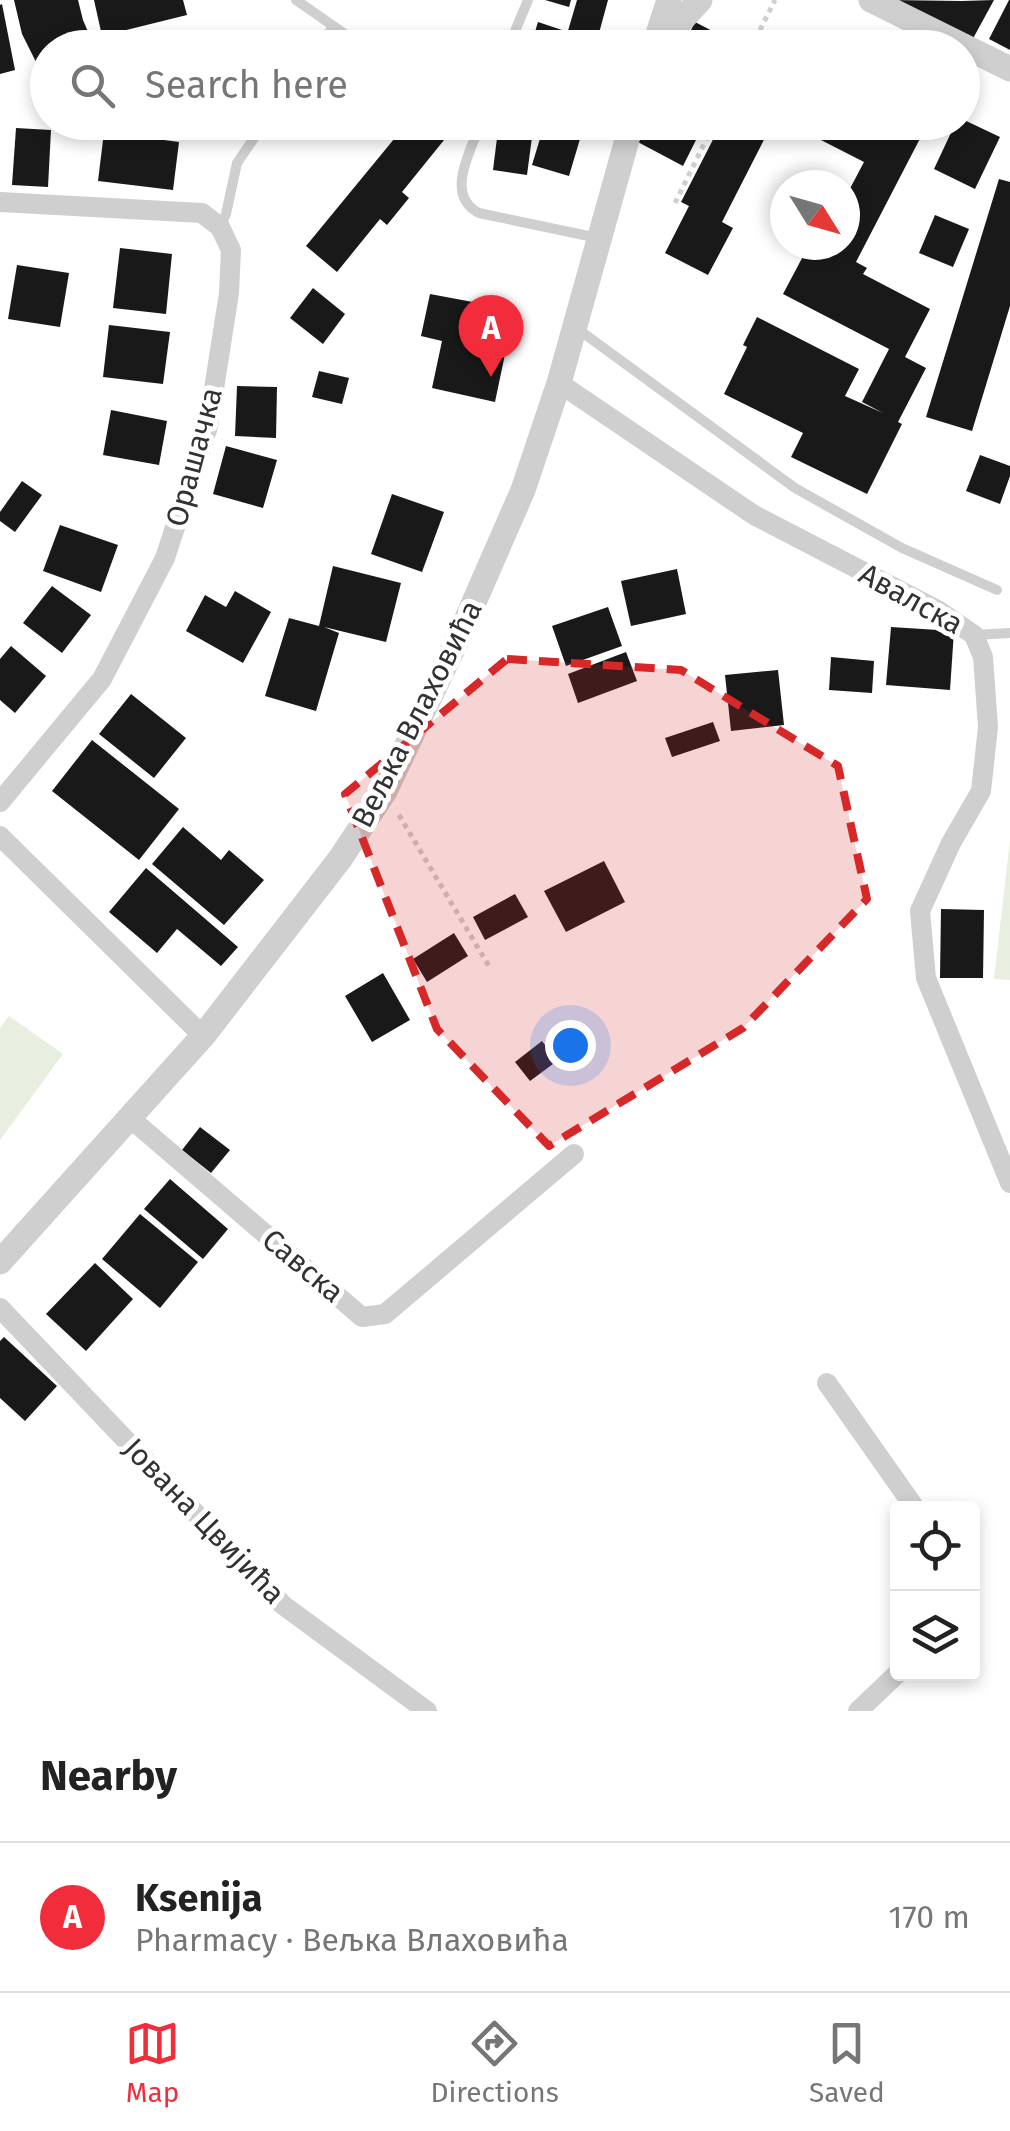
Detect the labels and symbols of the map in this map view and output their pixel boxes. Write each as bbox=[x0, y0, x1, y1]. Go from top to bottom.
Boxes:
north arrow bbox=[770, 170, 860, 260]
pin: A bbox=[458, 294, 524, 377]
street label: Орашачка bbox=[158, 383, 230, 531]
street label: Авалска bbox=[853, 556, 969, 642]
street label: Вељка Влаховића bbox=[344, 594, 490, 834]
your location bbox=[545, 1020, 596, 1071]
street label: Савска bbox=[255, 1222, 351, 1310]
street label: Јована Цвијића bbox=[116, 1430, 292, 1612]

